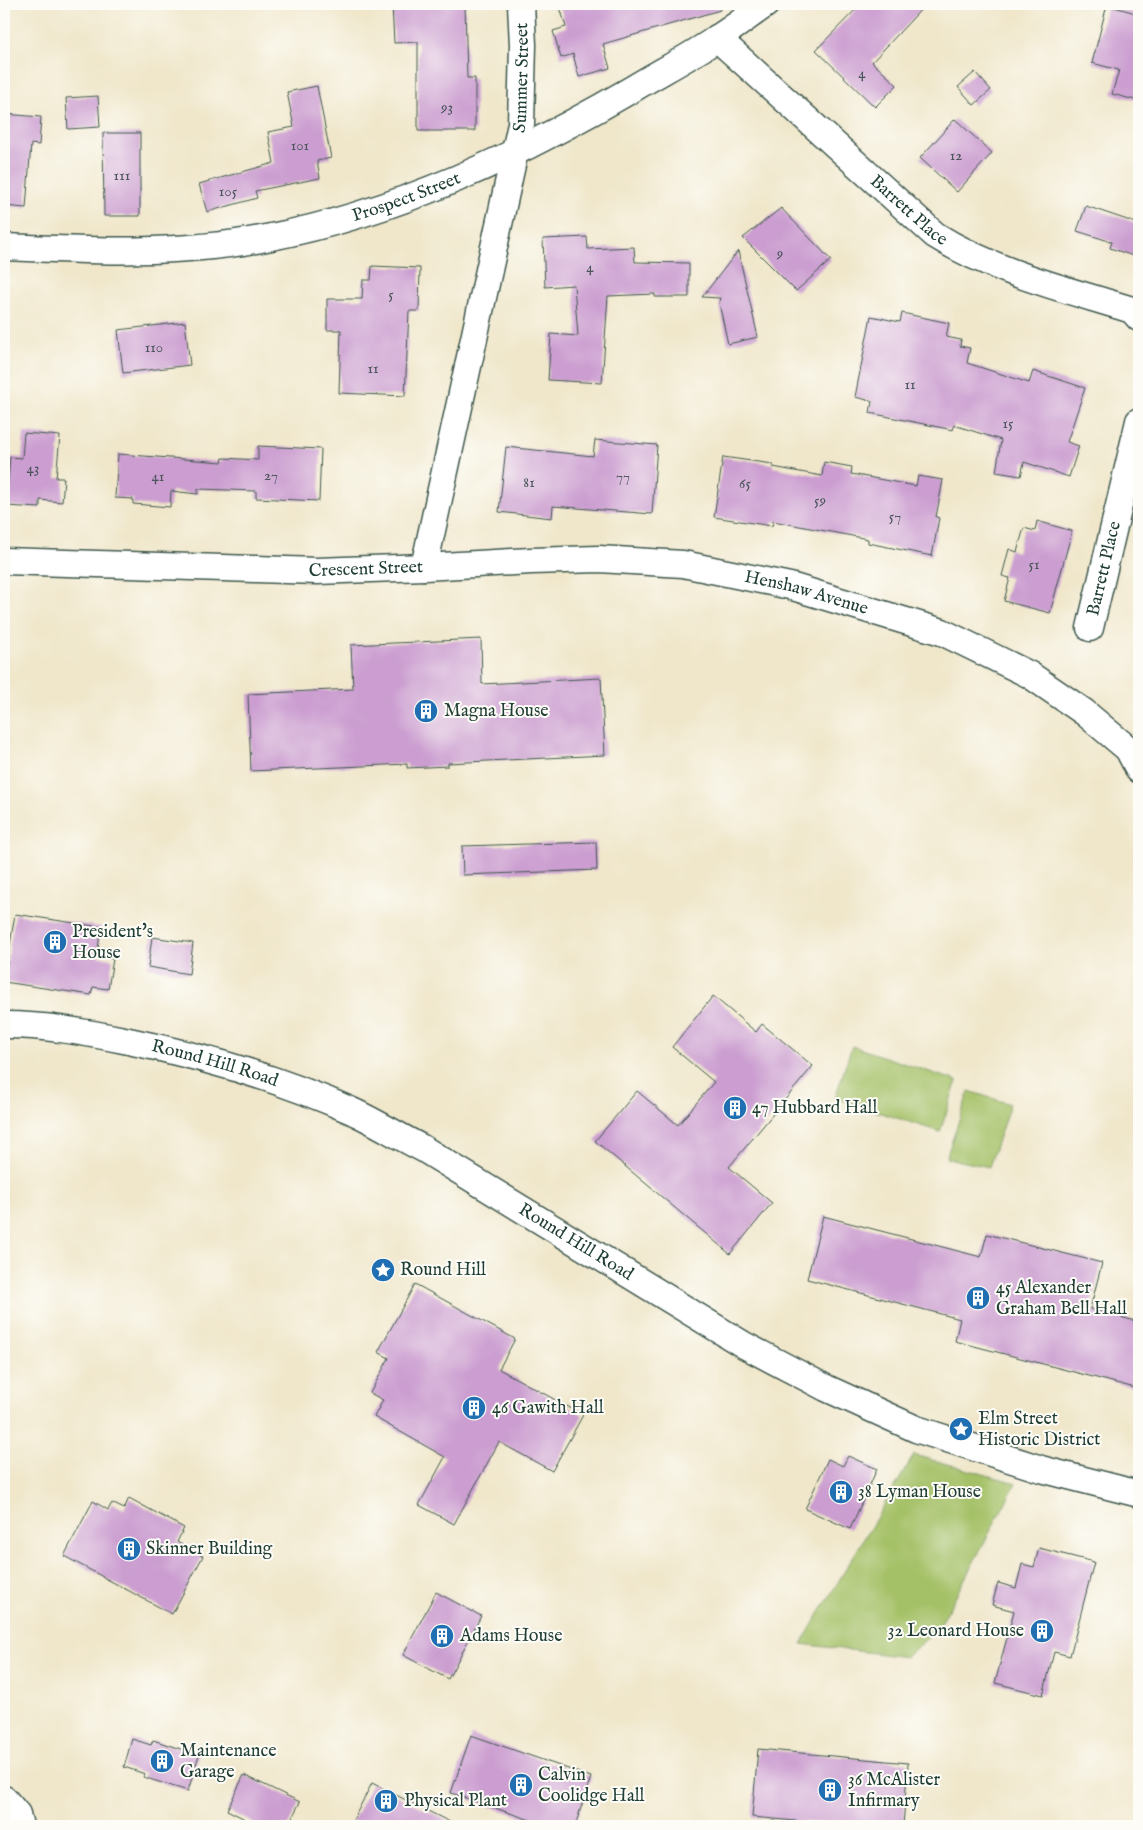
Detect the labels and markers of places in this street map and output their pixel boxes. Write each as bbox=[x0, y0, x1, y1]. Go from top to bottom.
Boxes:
building icon: Magna House bbox=[413, 698, 439, 724]
place label: Magna House bbox=[444, 700, 549, 723]
place label: President's House bbox=[72, 921, 153, 965]
building icon: President's House bbox=[42, 929, 68, 955]
building icon: 47 Hubbard Hall bbox=[722, 1095, 748, 1121]
place label: 47 Hubbard Hall bbox=[752, 1097, 877, 1120]
place icon: Round Hill bbox=[370, 1257, 396, 1283]
place label: Round Hill bbox=[400, 1259, 486, 1282]
place label: 45 Alexander Graham Bell Hall bbox=[996, 1277, 1127, 1321]
building icon: 45 Alexander Graham Bell Hall bbox=[965, 1285, 991, 1311]
building icon: 46 Gawith Hall bbox=[461, 1395, 487, 1421]
place label: 46 Gawith Hall bbox=[492, 1397, 604, 1420]
place label: Elm Street Historic District bbox=[978, 1408, 1100, 1452]
place icon: Elm Street Historic District bbox=[948, 1416, 974, 1442]
building icon: 38 Lyman House bbox=[828, 1479, 854, 1505]
place label: 38 Lyman House bbox=[858, 1481, 981, 1504]
building icon: Skinner Building bbox=[116, 1536, 142, 1562]
place label: Skinner Building bbox=[146, 1538, 273, 1561]
building icon: 32 Leonard House bbox=[1029, 1618, 1055, 1644]
place label: 32 Leonard House bbox=[888, 1620, 1024, 1643]
building icon: Adams House bbox=[429, 1623, 455, 1649]
place label: Adams House bbox=[459, 1625, 562, 1648]
place label: Maintenance Garage bbox=[180, 1740, 276, 1784]
building icon: Maintenance Garage bbox=[149, 1748, 175, 1774]
place label: Calvin Coolidge Hall bbox=[538, 1764, 645, 1808]
place label: 36 McAlister Infirmary bbox=[848, 1769, 940, 1813]
building icon: Calvin Coolidge Hall bbox=[508, 1772, 534, 1798]
building icon: 36 McAlister Infirmary bbox=[817, 1777, 843, 1803]
building icon: Physical Plant bbox=[373, 1788, 399, 1814]
place label: Physical Plant bbox=[404, 1790, 507, 1813]

